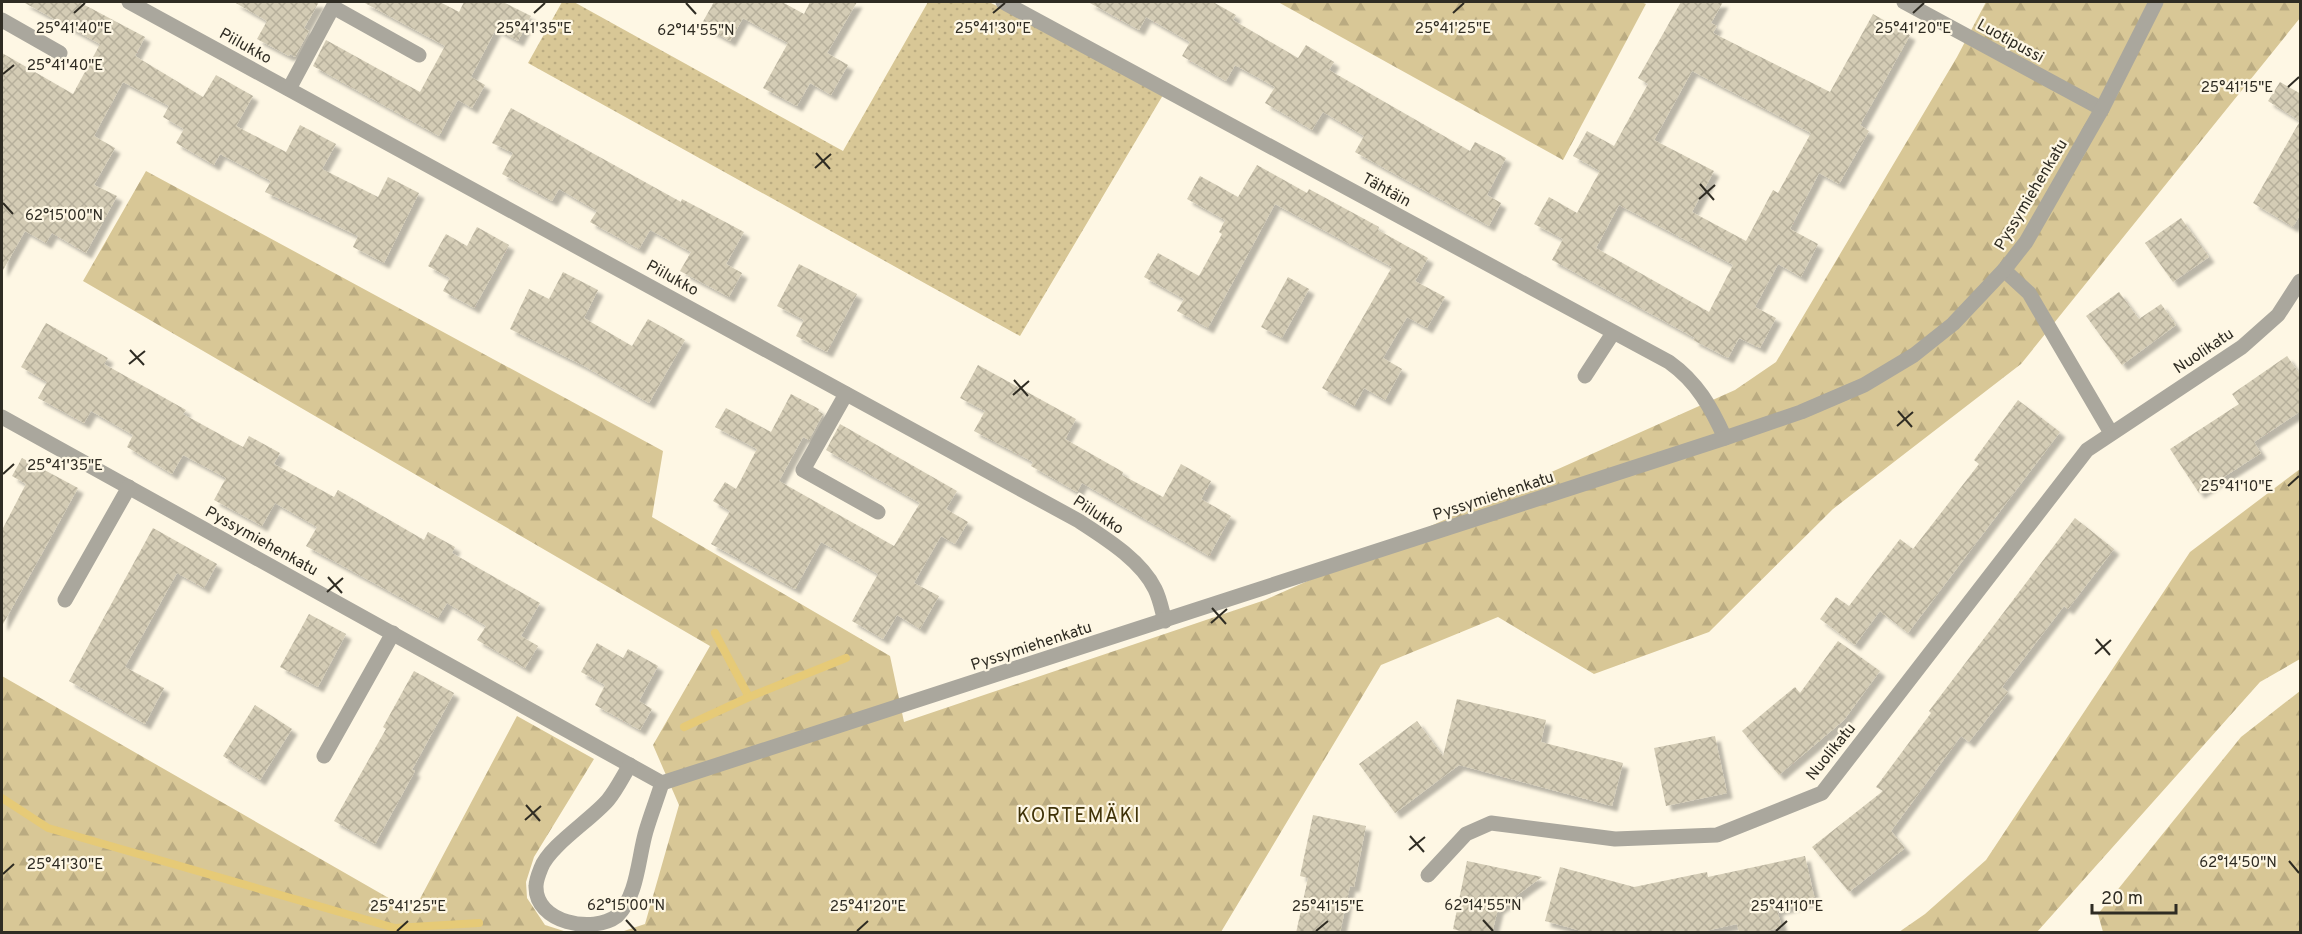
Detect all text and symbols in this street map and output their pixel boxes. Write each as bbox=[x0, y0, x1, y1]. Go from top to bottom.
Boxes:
street label: Luotipussi bbox=[1973, 15, 2047, 68]
text: 25°41'40"E bbox=[36, 20, 112, 39]
text: 25°41'35"E bbox=[496, 20, 572, 39]
text: 25°41'30"E bbox=[955, 20, 1031, 39]
text: 25°41'25"E bbox=[1415, 20, 1491, 39]
text: 25°41'20"E bbox=[1875, 20, 1951, 39]
text: 62°14'55"N bbox=[657, 22, 735, 41]
street label: Piilukko bbox=[215, 24, 275, 69]
text: 25°41'40"E bbox=[27, 57, 103, 76]
text: 25°41'15"E bbox=[2201, 79, 2273, 98]
street label: Pyssymiehenkatu bbox=[1991, 136, 2073, 254]
street label: Tähtäin bbox=[1358, 169, 1414, 212]
text: 62°15'00"N bbox=[25, 207, 103, 226]
street label: Piilukko bbox=[642, 256, 702, 301]
street label: Nuolikatu bbox=[2170, 324, 2238, 379]
text: 25°41'35"E bbox=[27, 457, 103, 476]
street label: Pyssymiehenkatu bbox=[1430, 468, 1557, 526]
text: 25°41'10"E bbox=[2200, 478, 2274, 497]
street label: Piilukko bbox=[1069, 492, 1127, 540]
street label: Pyssymiehenkatu bbox=[201, 502, 321, 581]
street label: Pyssymiehenkatu bbox=[968, 618, 1095, 676]
street label: Nuolikatu bbox=[1802, 719, 1861, 785]
district label: KORTEMÄKI bbox=[1017, 803, 1141, 830]
text: 62°14'50"N bbox=[2199, 854, 2277, 873]
text: 25°41'30"E bbox=[27, 856, 103, 875]
scale bar bbox=[2092, 877, 2176, 915]
text: 20 m bbox=[2101, 888, 2143, 911]
text: 62°15'00"N bbox=[587, 897, 665, 916]
text: 62°14'55"N bbox=[1444, 897, 1522, 916]
text: 25°41'25"E bbox=[370, 898, 446, 917]
text: 25°41'20"E bbox=[830, 898, 906, 917]
text: 25°41'15"E bbox=[1292, 898, 1364, 917]
text: 25°41'10"E bbox=[1750, 898, 1824, 917]

